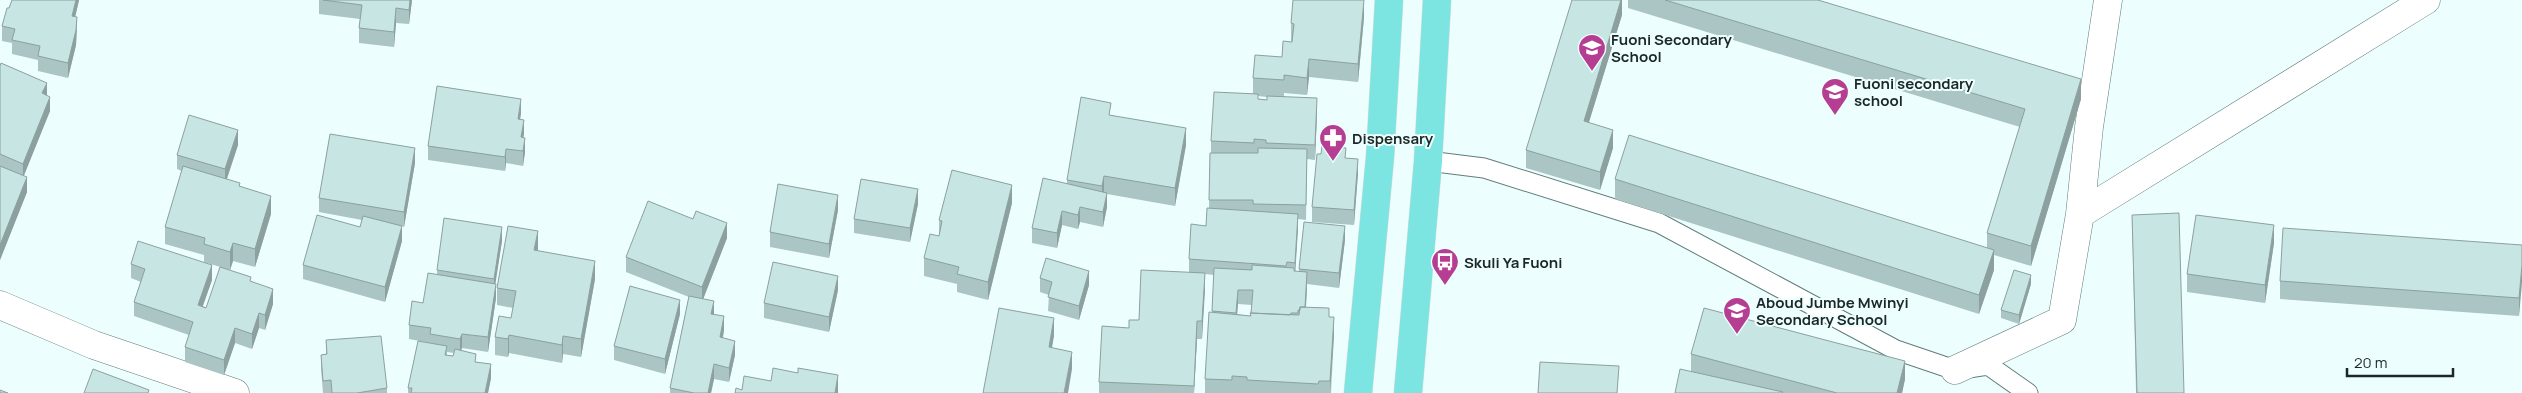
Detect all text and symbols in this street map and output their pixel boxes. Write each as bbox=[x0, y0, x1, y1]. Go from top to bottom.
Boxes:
place label: Fuoni Secondary School bbox=[1611, 29, 1733, 67]
school or university icon: Fuoni Secondary School bbox=[1577, 33, 1607, 72]
place label: Fuoni secondary school bbox=[1854, 73, 1974, 111]
school or university icon: Fuoni secondary school bbox=[1820, 77, 1850, 116]
pharmacy icon: Dispensary bbox=[1318, 123, 1348, 162]
place label: Dispensary bbox=[1352, 128, 1434, 149]
bus stop icon: Skuli Ya Fuoni bbox=[1430, 247, 1460, 286]
place label: Skuli Ya Fuoni bbox=[1464, 252, 1562, 273]
place label: Aboud Jumbe Mwinyi Secondary School bbox=[1756, 292, 1909, 330]
school or university icon: Aboud Jumbe Mwinyi Secondary School bbox=[1722, 296, 1752, 335]
scale bar bbox=[2347, 346, 2453, 378]
text: 20 m bbox=[2354, 352, 2387, 373]

